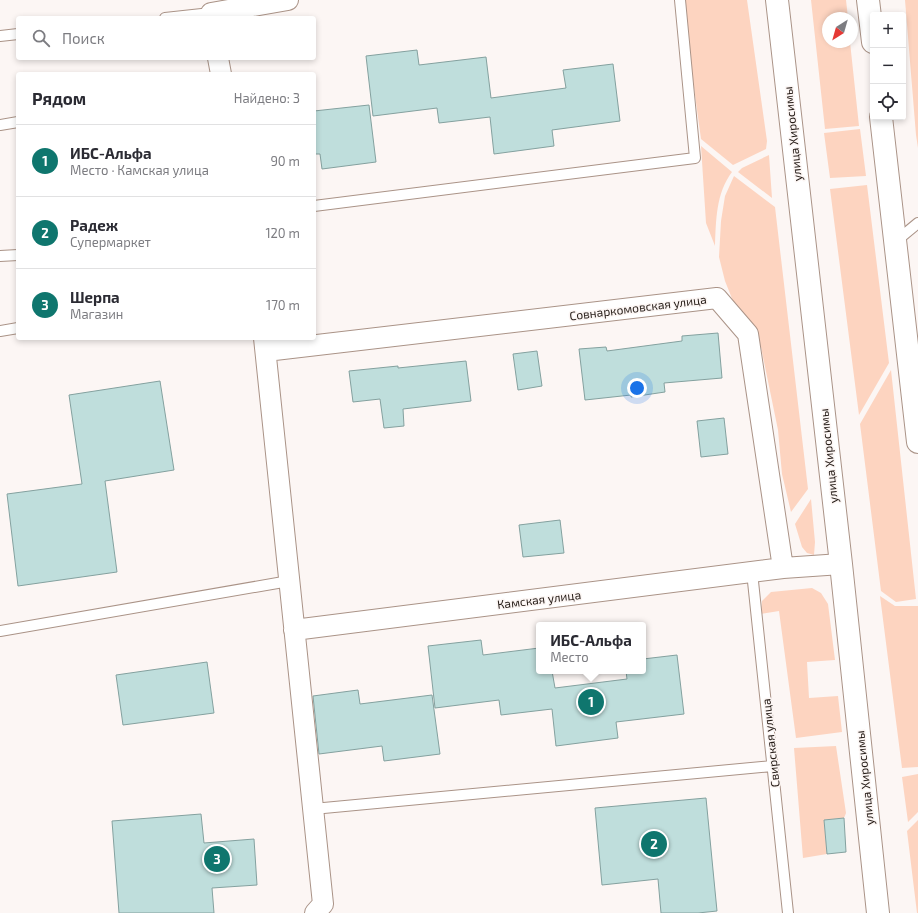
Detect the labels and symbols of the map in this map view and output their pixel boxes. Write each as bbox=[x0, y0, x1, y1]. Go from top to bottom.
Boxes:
north arrow bbox=[822, 12, 858, 48]
street label: улица Хиросимы bbox=[780, 86, 805, 182]
street label: Совнаркомовская улица bbox=[569, 292, 708, 323]
your location bbox=[627, 378, 647, 398]
street label: улица Хиросимы bbox=[816, 408, 841, 504]
street label: Камская улица bbox=[496, 587, 582, 612]
pin: 1 bbox=[578, 687, 604, 717]
street label: Свирская улица bbox=[758, 698, 783, 788]
street label: улица Хиросимы bbox=[852, 730, 877, 826]
pin: 2 bbox=[641, 829, 667, 859]
pin: 3 bbox=[204, 844, 230, 874]

